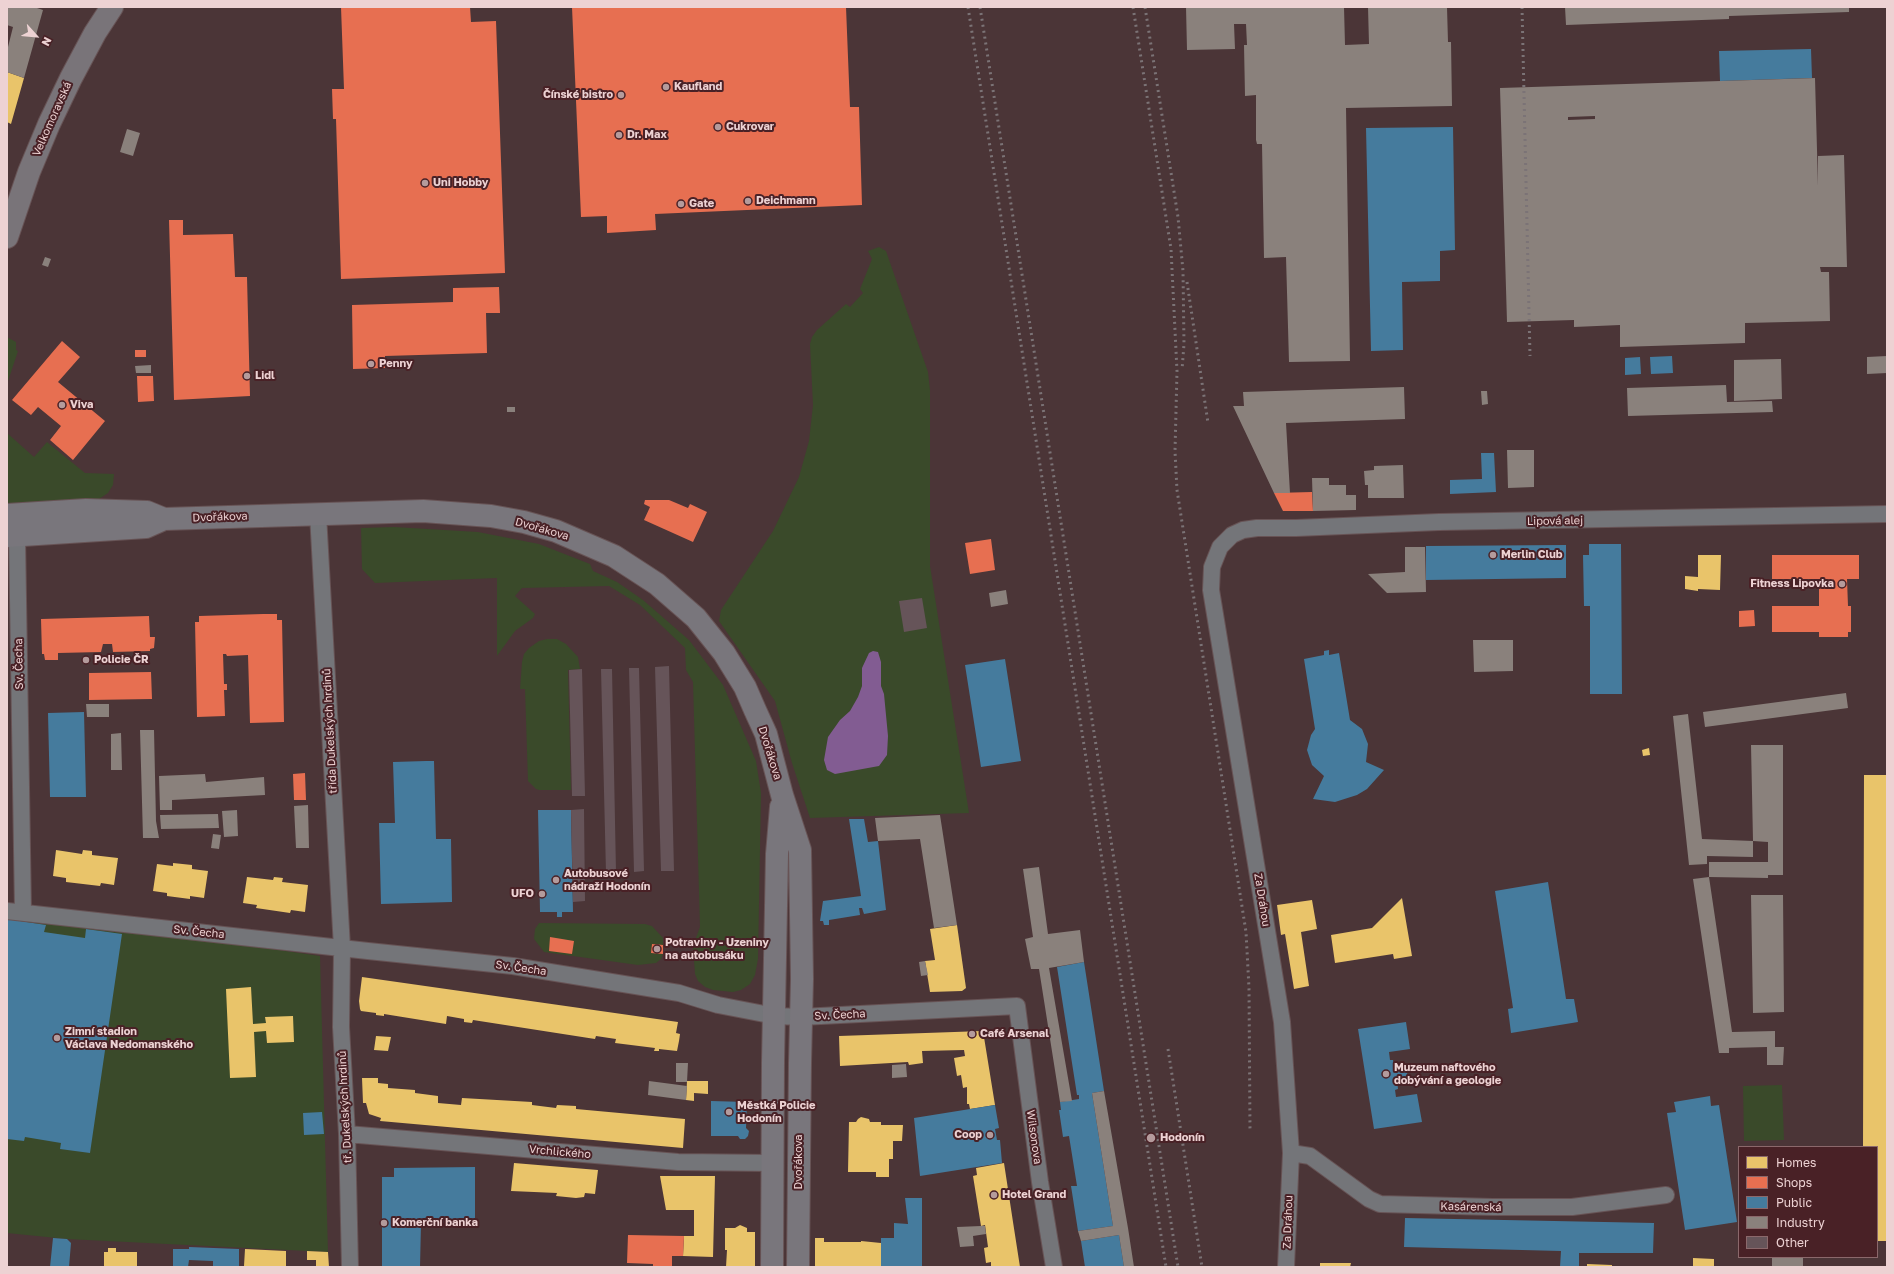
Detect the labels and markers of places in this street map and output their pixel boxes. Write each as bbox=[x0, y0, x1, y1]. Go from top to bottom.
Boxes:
place label: Kaufland bbox=[674, 80, 722, 94]
marker: Kaufland bbox=[661, 82, 671, 92]
place label: Čínské bistro bbox=[543, 88, 613, 102]
marker: Čínské bistro bbox=[616, 90, 626, 100]
place label: Cukrovar bbox=[726, 120, 774, 134]
marker: Cukrovar bbox=[713, 122, 723, 132]
place label: Dr. Max bbox=[627, 128, 667, 142]
marker: Dr. Max bbox=[614, 130, 624, 140]
place label: Uni Hobby bbox=[433, 176, 488, 190]
marker: Uni Hobby bbox=[420, 178, 430, 188]
place label: Deichmann bbox=[756, 194, 816, 208]
marker: Deichmann bbox=[743, 196, 753, 206]
place label: Gate bbox=[689, 197, 714, 211]
marker: Gate bbox=[676, 199, 686, 209]
place label: Penny bbox=[379, 357, 413, 371]
marker: Penny bbox=[366, 359, 376, 369]
place label: Lidl bbox=[255, 369, 275, 383]
marker: Lidl bbox=[242, 371, 252, 381]
place label: Viva bbox=[70, 398, 93, 412]
marker: Viva bbox=[57, 400, 67, 410]
place label: Merlin Club bbox=[1501, 548, 1562, 562]
marker: Merlin Club bbox=[1488, 550, 1498, 560]
place label: Fitness Lipovka bbox=[1750, 577, 1834, 591]
marker: Fitness Lipovka bbox=[1837, 579, 1847, 589]
place label: Policie ČR bbox=[94, 653, 149, 667]
marker: Policie ČR bbox=[81, 655, 91, 665]
place label: Autobusové nádraží Hodonín bbox=[564, 867, 650, 893]
marker: Autobusové nádraží Hodonín bbox=[551, 875, 561, 885]
place label: UFO bbox=[511, 887, 534, 901]
marker: UFO bbox=[537, 889, 547, 899]
place label: Potraviny - Uzeniny na autobusáku bbox=[665, 936, 769, 962]
marker: Potraviny - Uzeniny na autobusáku bbox=[652, 944, 662, 954]
place label: Zimní stadion Václava Nedomanského bbox=[65, 1025, 193, 1051]
place label: Café Arsenal bbox=[980, 1027, 1049, 1041]
marker: Café Arsenal bbox=[967, 1029, 977, 1039]
marker: Zimní stadion Václava Nedomanského bbox=[52, 1033, 62, 1043]
place label: Muzeum naftového dobývání a geologie bbox=[1394, 1061, 1501, 1087]
marker: Muzeum naftového dobývání a geologie bbox=[1381, 1069, 1391, 1079]
place label: Městká Policie Hodonín bbox=[737, 1099, 816, 1125]
marker: Městká Policie Hodonín bbox=[724, 1107, 734, 1117]
place label: Coop bbox=[954, 1128, 982, 1142]
marker: Coop bbox=[985, 1130, 995, 1140]
place label: Hodonín bbox=[1160, 1131, 1205, 1145]
marker: Hodonín bbox=[1145, 1132, 1157, 1144]
place label: Hotel Grand bbox=[1002, 1188, 1066, 1202]
marker: Hotel Grand bbox=[989, 1190, 999, 1200]
place label: Komerční banka bbox=[392, 1216, 478, 1230]
marker: Komerční banka bbox=[379, 1218, 389, 1228]

